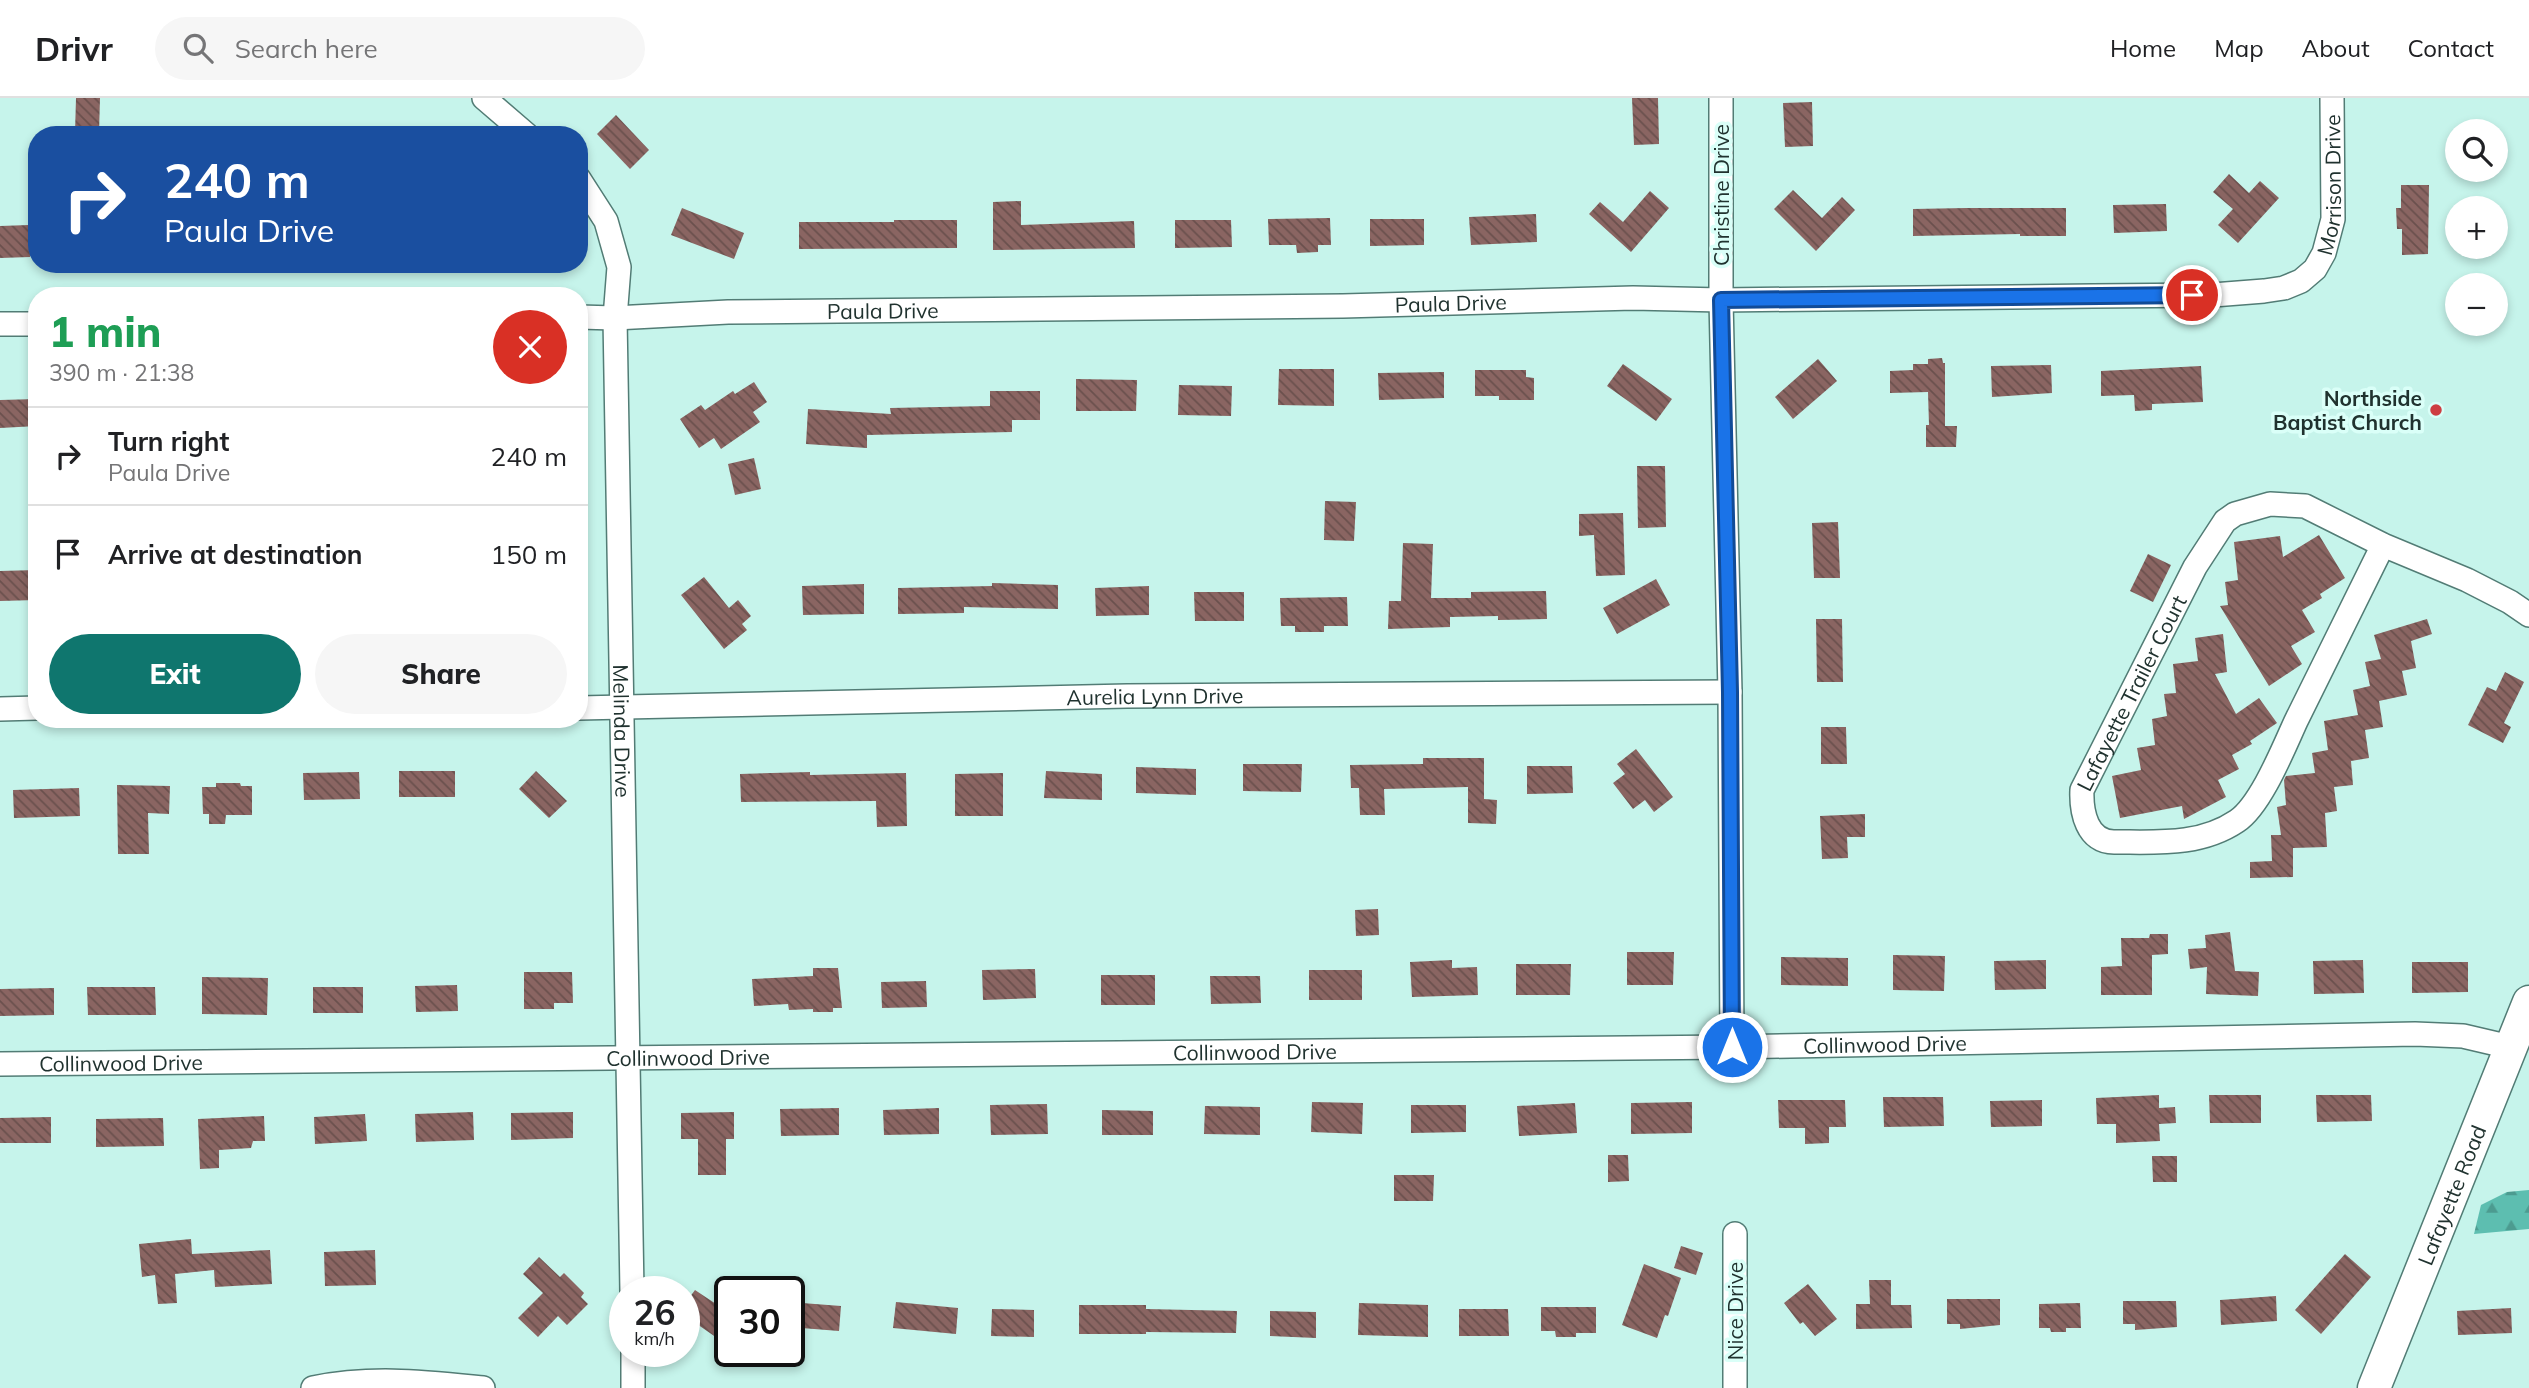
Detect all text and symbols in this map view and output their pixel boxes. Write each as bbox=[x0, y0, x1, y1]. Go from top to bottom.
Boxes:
search box bbox=[155, 17, 645, 80]
text: Drivr bbox=[35, 28, 113, 69]
icon: search bbox=[179, 29, 217, 67]
text: Search here bbox=[235, 32, 378, 65]
text: Home bbox=[2110, 33, 2176, 63]
text: Map bbox=[2214, 33, 2264, 63]
text: About bbox=[2302, 33, 2370, 63]
text: Contact bbox=[2408, 33, 2494, 63]
street label: Morrison Drive bbox=[2311, 114, 2346, 258]
map controls bbox=[2445, 119, 2508, 336]
button: search bbox=[2445, 119, 2508, 182]
street label: Christine Drive bbox=[1708, 124, 1734, 266]
text: 240 m bbox=[164, 149, 310, 210]
icon: right bbox=[49, 154, 140, 245]
button: + bbox=[2445, 196, 2508, 259]
text: Paula Drive bbox=[164, 210, 334, 250]
pin bbox=[2162, 265, 2222, 325]
button: − bbox=[2445, 273, 2508, 336]
icon: arrive bbox=[2173, 276, 2211, 314]
street label: Paula Drive bbox=[1395, 288, 1507, 318]
street label: Paula Drive bbox=[827, 297, 939, 324]
text: 1 min bbox=[49, 305, 162, 358]
button: close bbox=[493, 310, 567, 384]
text: 390 m · 21:38 bbox=[49, 358, 194, 387]
place label: Northside Baptist Church bbox=[2273, 385, 2422, 435]
marker: Northside Baptist Church bbox=[2428, 402, 2444, 418]
text: Turn right bbox=[108, 425, 229, 458]
icon: right bbox=[49, 437, 87, 475]
text: 240 m bbox=[491, 440, 567, 473]
text: Paula Drive bbox=[108, 458, 230, 487]
icon: arrive bbox=[49, 535, 87, 573]
text: Arrive at destination bbox=[108, 538, 363, 571]
text: 150 m bbox=[491, 538, 567, 571]
street label: Lafayette Trailer Court bbox=[2071, 591, 2192, 795]
button: Exit bbox=[49, 634, 301, 714]
button: Share bbox=[315, 634, 567, 714]
street label: Melinda Drive bbox=[608, 664, 636, 798]
street label: Aurelia Lynn Drive bbox=[1066, 682, 1244, 710]
position arrow bbox=[1695, 1010, 1769, 1084]
street label: Collinwood Drive bbox=[1803, 1030, 1967, 1059]
street label: Collinwood Drive bbox=[1173, 1038, 1337, 1065]
street label: Collinwood Drive bbox=[606, 1043, 770, 1071]
street label: Collinwood Drive bbox=[39, 1049, 203, 1077]
street label: Lafayette Road bbox=[2412, 1121, 2491, 1269]
street label: Nice Drive bbox=[1722, 1262, 1748, 1360]
speed limit sign: 30 bbox=[714, 1276, 805, 1367]
text: 26 bbox=[633, 1290, 676, 1334]
text: km/h bbox=[634, 1327, 675, 1350]

